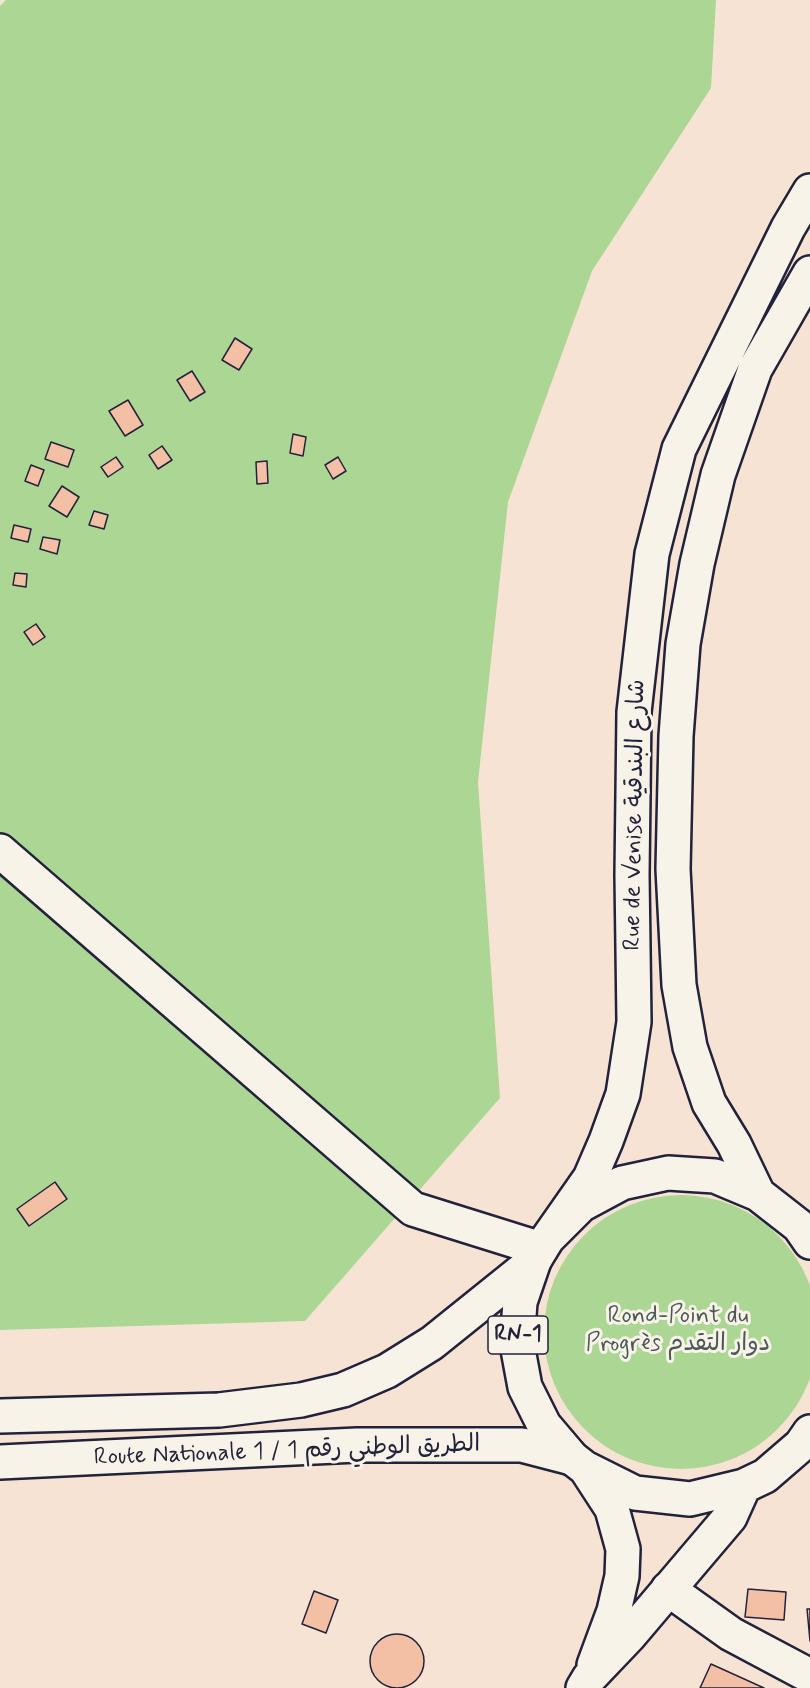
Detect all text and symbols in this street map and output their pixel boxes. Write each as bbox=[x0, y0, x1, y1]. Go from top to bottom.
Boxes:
street label: Rue de Venise شارع البندقية bbox=[619, 679, 653, 951]
park label: Rond-Point du Progrès دوار التقدم bbox=[586, 1303, 770, 1359]
road number: RN-1 bbox=[488, 1316, 548, 1354]
street label: Route Nationale 1 / الطريق الوطني رقم 1 bbox=[93, 1431, 481, 1473]

